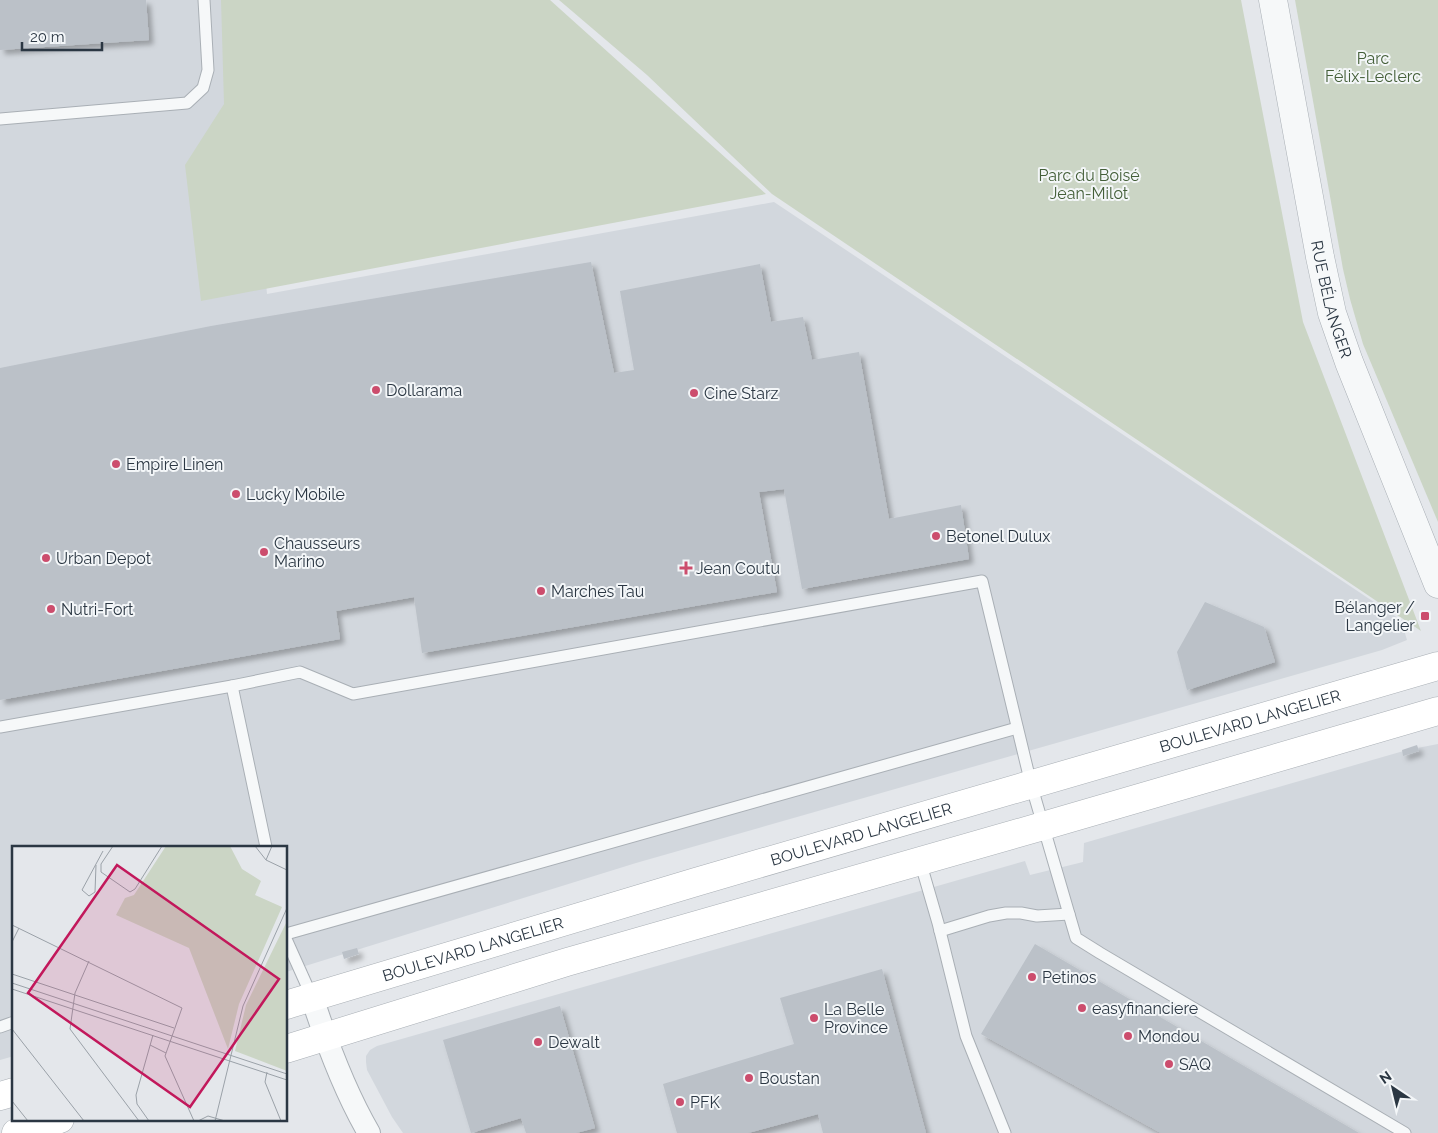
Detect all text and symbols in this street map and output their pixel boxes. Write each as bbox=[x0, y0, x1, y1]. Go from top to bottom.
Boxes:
scale bar bbox=[22, 20, 102, 52]
text: 20 m bbox=[30, 28, 65, 46]
park label: Parc Félix-Leclerc bbox=[1325, 49, 1421, 86]
park label: Parc du Boisé Jean-Milot bbox=[1038, 166, 1140, 203]
street label: RUE BÉLANGER bbox=[1307, 239, 1356, 361]
place label: Dollarama bbox=[386, 381, 462, 400]
marker: Dollarama bbox=[370, 384, 382, 396]
place label: Cine Starz bbox=[704, 384, 779, 403]
marker: Cine Starz bbox=[688, 387, 700, 399]
place label: Empire Linen bbox=[126, 455, 223, 474]
marker: Empire Linen bbox=[110, 458, 122, 470]
place label: Lucky Mobile bbox=[246, 485, 345, 504]
marker: Lucky Mobile bbox=[230, 488, 242, 500]
place label: Betonel Dulux bbox=[946, 527, 1050, 546]
marker: Betonel Dulux bbox=[930, 530, 942, 542]
place label: Chausseurs Marino bbox=[274, 534, 360, 571]
marker: Chausseurs Marino bbox=[258, 546, 270, 558]
place label: Urban Depot bbox=[56, 549, 152, 568]
marker: Urban Depot bbox=[40, 552, 52, 564]
place label: Jean Coutu bbox=[696, 559, 780, 578]
marker: Jean Coutu bbox=[680, 562, 692, 574]
place label: Marches Tau bbox=[551, 582, 644, 601]
marker: Marches Tau bbox=[535, 585, 547, 597]
place label: Bélanger / Langelier bbox=[1334, 598, 1415, 635]
place label: Nutri-Fort bbox=[61, 600, 134, 619]
marker: Nutri-Fort bbox=[45, 603, 57, 615]
marker: Bélanger / Langelier bbox=[1419, 610, 1431, 622]
street label: BOULEVARD LANGELIER bbox=[1157, 686, 1343, 757]
street label: BOULEVARD LANGELIER bbox=[768, 799, 954, 870]
inset map bbox=[12, 846, 288, 1120]
street label: BOULEVARD LANGELIER bbox=[380, 913, 566, 986]
place label: Petinos bbox=[1042, 968, 1097, 987]
marker: Petinos bbox=[1026, 971, 1038, 983]
place label: easyfinanciere bbox=[1092, 999, 1198, 1018]
place label: La Belle Province bbox=[824, 1000, 888, 1037]
marker: easyfinanciere bbox=[1076, 1002, 1088, 1014]
marker: La Belle Province bbox=[808, 1012, 820, 1024]
place label: Mondou bbox=[1138, 1027, 1200, 1046]
marker: Mondou bbox=[1122, 1030, 1134, 1042]
place label: Dewalt bbox=[548, 1033, 600, 1052]
marker: Dewalt bbox=[532, 1036, 544, 1048]
place label: SAQ bbox=[1179, 1055, 1211, 1074]
marker: SAQ bbox=[1163, 1058, 1175, 1070]
north arrow bbox=[1368, 1063, 1418, 1113]
text: N bbox=[1377, 1068, 1395, 1087]
place label: Boustan bbox=[759, 1069, 820, 1088]
marker: Boustan bbox=[743, 1072, 755, 1084]
place label: PFK bbox=[690, 1093, 720, 1112]
marker: PFK bbox=[674, 1096, 686, 1108]

